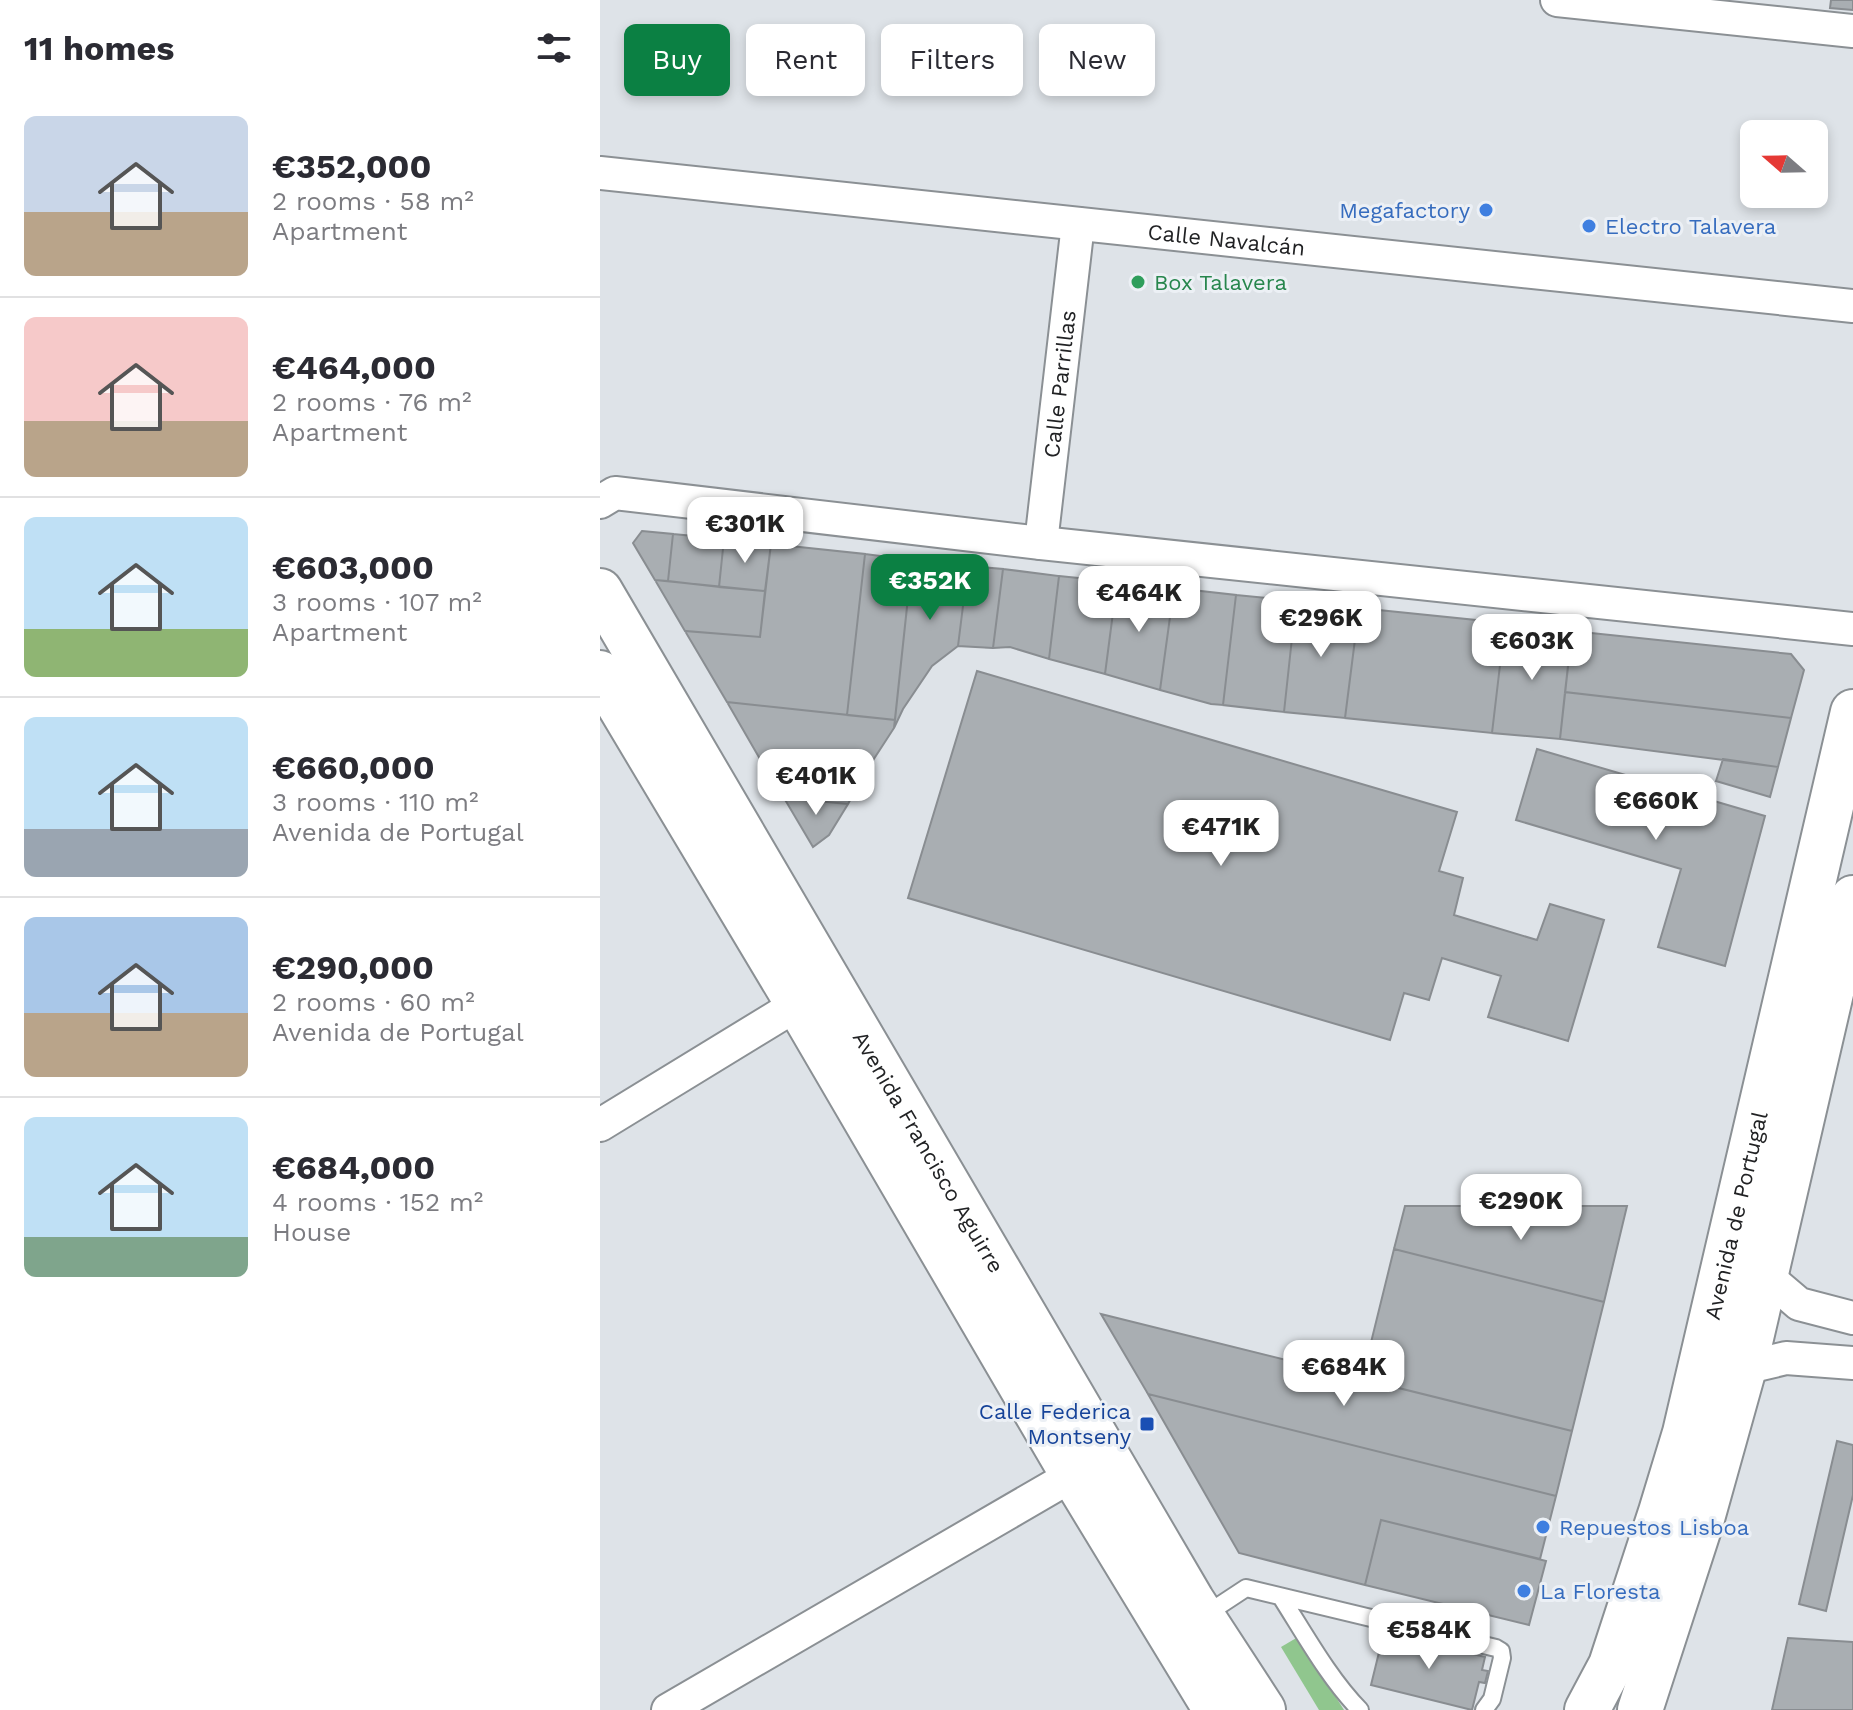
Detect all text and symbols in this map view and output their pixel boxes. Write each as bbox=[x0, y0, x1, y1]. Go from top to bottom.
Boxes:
chip: Buy bbox=[624, 24, 730, 96]
chip: Rent bbox=[746, 24, 865, 96]
chip: Filters bbox=[881, 24, 1023, 96]
chip: New bbox=[1039, 24, 1155, 96]
icon: filters bbox=[532, 26, 576, 70]
text: 11 homes bbox=[24, 28, 174, 68]
north arrow bbox=[1740, 120, 1828, 208]
map controls bbox=[1740, 120, 1828, 208]
text: €352,000 bbox=[272, 146, 431, 186]
icon: home bbox=[88, 148, 184, 244]
text: 2 rooms · 58 m² bbox=[272, 186, 474, 216]
place label: Megafactory bbox=[1339, 198, 1471, 223]
marker: Megafactory bbox=[1477, 201, 1495, 219]
place label: Electro Talavera bbox=[1605, 214, 1776, 239]
text: Apartment bbox=[272, 216, 408, 246]
marker: Electro Talavera bbox=[1580, 217, 1598, 235]
street label: Calle Navalcán bbox=[1147, 219, 1306, 260]
place label: Box Talavera bbox=[1154, 270, 1287, 295]
marker: Box Talavera bbox=[1129, 273, 1147, 291]
street label: Calle Parrillas bbox=[1038, 309, 1080, 459]
text: €464,000 bbox=[272, 347, 436, 387]
icon: home bbox=[88, 349, 184, 445]
text: 2 rooms · 76 m² bbox=[272, 387, 471, 417]
text: Apartment bbox=[272, 417, 408, 447]
pin: €301K bbox=[689, 497, 801, 565]
text: €301K bbox=[705, 508, 785, 538]
text: €603,000 bbox=[272, 547, 434, 587]
icon: home bbox=[88, 549, 184, 645]
pin: €352K bbox=[874, 554, 986, 622]
text: €352K bbox=[889, 565, 971, 595]
pin: €464K bbox=[1083, 566, 1195, 634]
text: €464K bbox=[1096, 577, 1182, 607]
text: 3 rooms · 107 m² bbox=[272, 587, 482, 617]
pin: €296K bbox=[1265, 591, 1377, 659]
text: €296K bbox=[1279, 602, 1363, 632]
pin: €603K bbox=[1476, 614, 1588, 682]
text: Apartment bbox=[272, 617, 408, 647]
text: €603K bbox=[1490, 625, 1574, 655]
text: €660,000 bbox=[272, 747, 435, 787]
icon: home bbox=[88, 749, 184, 845]
pin: €401K bbox=[760, 749, 872, 817]
text: €401K bbox=[775, 760, 857, 790]
pin: €660K bbox=[1600, 774, 1712, 842]
text: €660K bbox=[1613, 785, 1699, 815]
text: 3 rooms · 110 m² bbox=[272, 787, 479, 817]
pin: €471K bbox=[1165, 800, 1277, 868]
text: €471K bbox=[1182, 811, 1260, 841]
text: Avenida de Portugal bbox=[272, 817, 524, 847]
text: €290,000 bbox=[272, 947, 434, 987]
icon: home bbox=[88, 949, 184, 1045]
text: 2 rooms · 60 m² bbox=[272, 987, 475, 1017]
text: Avenida de Portugal bbox=[272, 1017, 524, 1047]
street label: Avenida Francisco Aguirre bbox=[848, 1026, 1009, 1277]
street label: Avenida de Portugal bbox=[1699, 1108, 1772, 1322]
text: €684,000 bbox=[272, 1147, 435, 1187]
icon: home bbox=[88, 1149, 184, 1245]
pin: €290K bbox=[1465, 1174, 1577, 1242]
text: €290K bbox=[1479, 1185, 1563, 1215]
text: 4 rooms · 152 m² bbox=[272, 1187, 483, 1217]
text: House bbox=[272, 1217, 351, 1247]
pin: €684K bbox=[1288, 1340, 1400, 1408]
text: €684K bbox=[1301, 1351, 1387, 1381]
place label: Calle Federica Montseny bbox=[979, 1399, 1132, 1449]
marker: Calle Federica Montseny bbox=[1138, 1415, 1156, 1433]
place label: Repuestos Lisboa bbox=[1559, 1515, 1749, 1540]
marker: Repuestos Lisboa bbox=[1534, 1518, 1552, 1536]
place label: La Floresta bbox=[1540, 1579, 1661, 1604]
marker: La Floresta bbox=[1515, 1582, 1533, 1600]
pin: €584K bbox=[1373, 1603, 1485, 1671]
text: €584K bbox=[1387, 1614, 1471, 1644]

